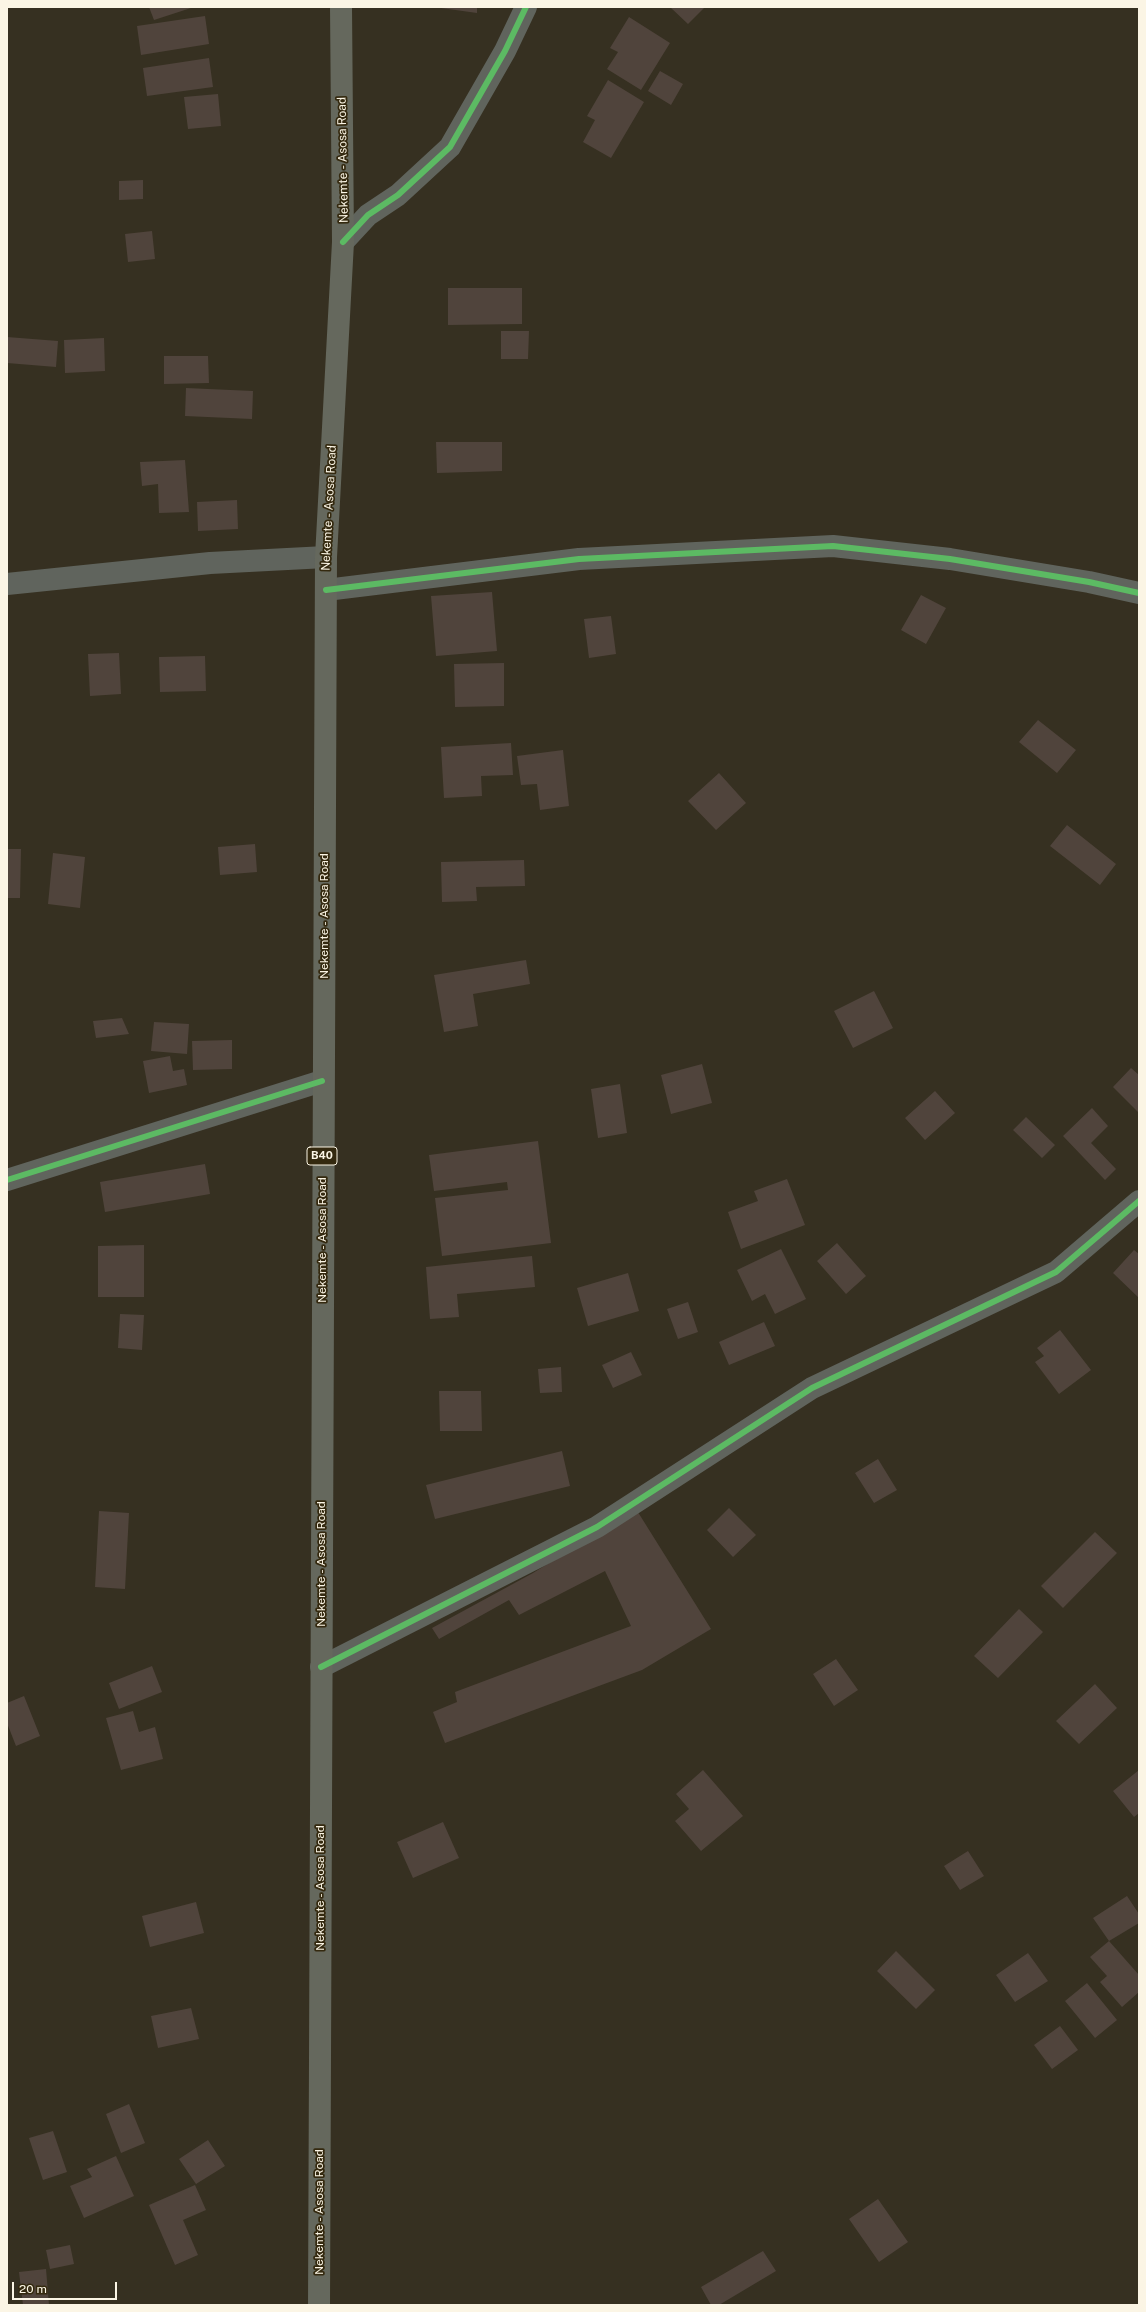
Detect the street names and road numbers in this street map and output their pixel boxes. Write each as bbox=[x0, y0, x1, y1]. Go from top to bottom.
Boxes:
street label: Nekemte - Asosa Road bbox=[335, 97, 351, 223]
street label: Nekemte - Asosa Road bbox=[319, 445, 339, 571]
street label: Nekemte - Asosa Road bbox=[317, 853, 331, 979]
road number: B40 bbox=[307, 1147, 337, 1165]
street label: Nekemte - Asosa Road bbox=[315, 1177, 329, 1303]
street label: Nekemte - Asosa Road bbox=[314, 1501, 328, 1627]
street label: Nekemte - Asosa Road bbox=[313, 1825, 327, 1951]
street label: Nekemte - Asosa Road bbox=[312, 2149, 326, 2275]

